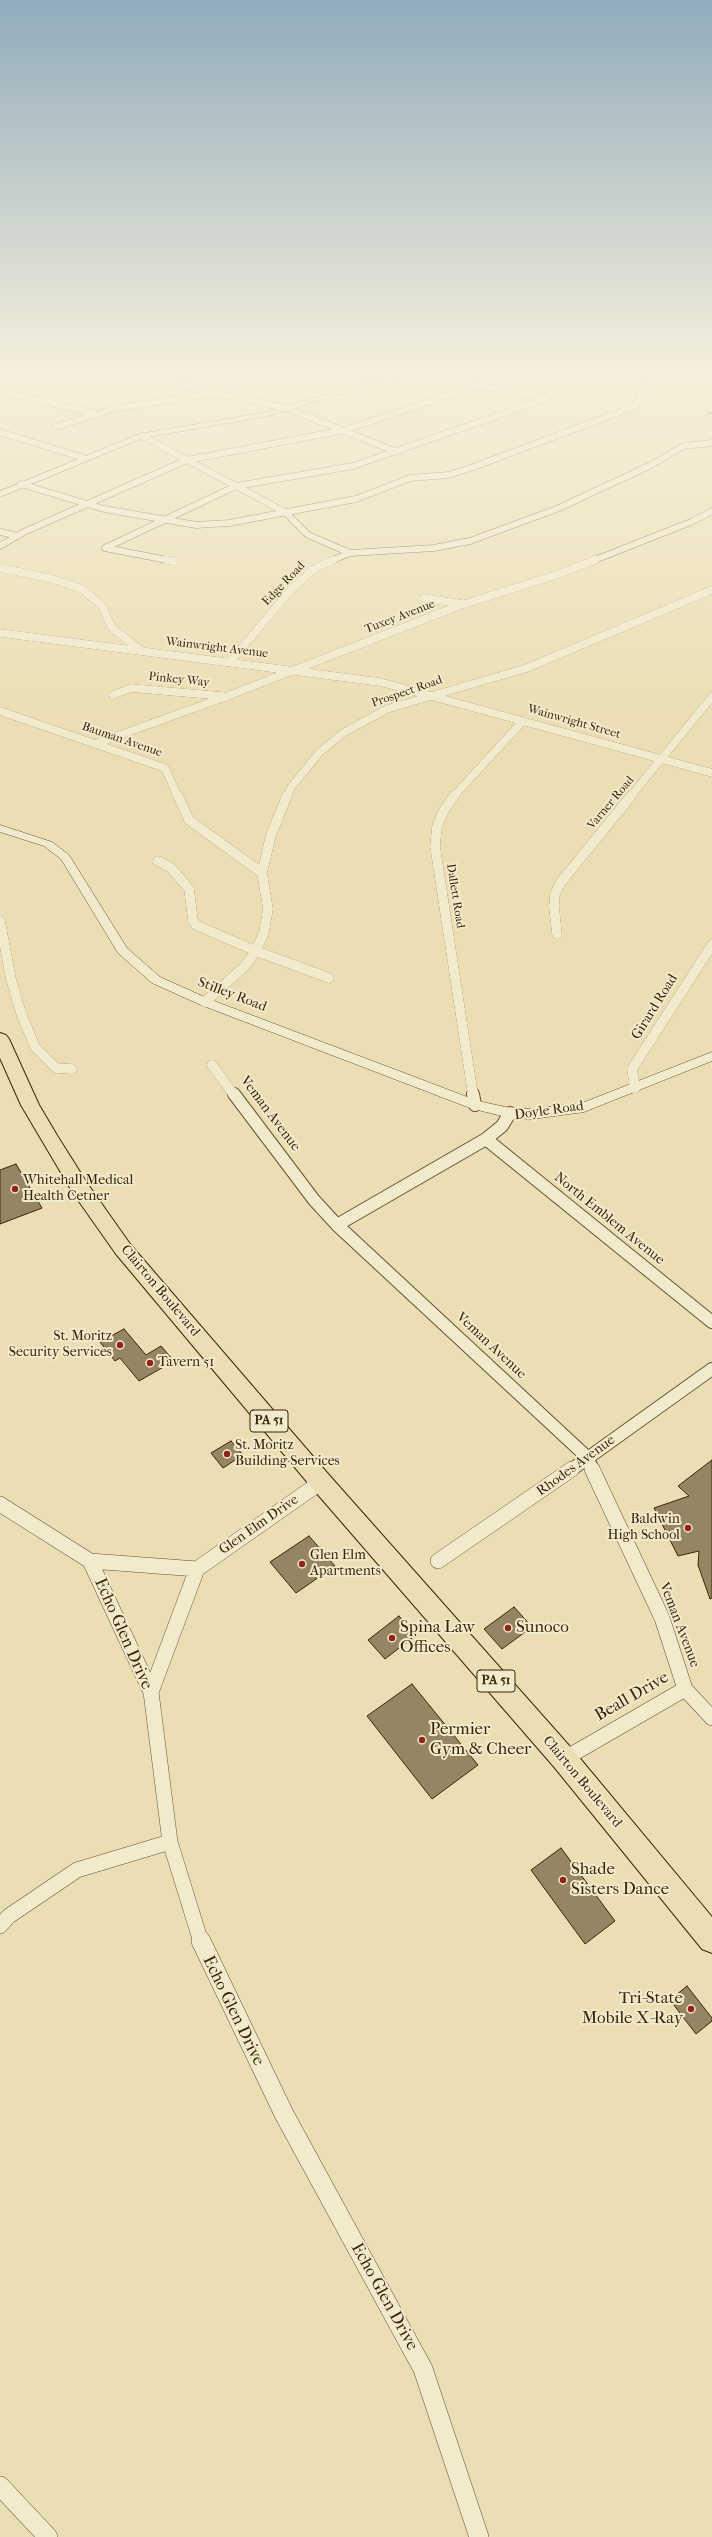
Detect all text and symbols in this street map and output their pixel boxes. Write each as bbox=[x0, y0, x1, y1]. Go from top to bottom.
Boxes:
street label: Edge Road bbox=[260, 559, 308, 609]
street label: Tuxey Avenue bbox=[363, 597, 437, 637]
street label: Wainwright Avenue bbox=[165, 635, 269, 661]
street label: Pinkey Way bbox=[148, 670, 210, 690]
street label: Prospect Road bbox=[370, 673, 444, 711]
street label: Wainwright Street bbox=[526, 702, 622, 742]
street label: Bauman Avenue bbox=[80, 720, 164, 760]
street label: Varner Road bbox=[585, 773, 637, 833]
street label: Dallett Road bbox=[443, 863, 467, 929]
street label: Girard Road bbox=[628, 971, 682, 1043]
street label: Stilley Road bbox=[195, 974, 269, 1016]
street label: Veman Avenue bbox=[236, 1073, 304, 1155]
street label: Doyle Road bbox=[513, 1098, 585, 1124]
street label: North Emblem Avenue bbox=[550, 1169, 668, 1269]
place label: Whitehall Medical Health Cetner bbox=[23, 1173, 133, 1206]
marker: Whitehall Medical Health Cetner bbox=[10, 1184, 20, 1194]
street label: Clairton Boulevard bbox=[117, 1242, 203, 1340]
street label: Veman Avenue bbox=[452, 1309, 530, 1383]
place label: St. Moritz Security Services bbox=[9, 1329, 112, 1362]
marker: St. Moritz Security Services bbox=[115, 1340, 125, 1350]
place label: Tavern 51 bbox=[158, 1355, 214, 1371]
marker: Tavern 51 bbox=[145, 1358, 155, 1368]
road number: PA 51 bbox=[250, 1410, 288, 1432]
street label: Rhodes Avenue bbox=[533, 1432, 619, 1500]
place label: St. Moritz Building Services bbox=[235, 1438, 340, 1470]
marker: St. Moritz Building Services bbox=[222, 1449, 232, 1459]
street label: Glen Elm Drive bbox=[216, 1491, 302, 1559]
place label: Baldwin High School bbox=[607, 1512, 680, 1544]
marker: Baldwin High School bbox=[683, 1523, 693, 1533]
place label: Glen Elm Apartments bbox=[310, 1548, 381, 1580]
marker: Glen Elm Apartments bbox=[297, 1559, 307, 1569]
street label: Echo Glen Drive bbox=[89, 1575, 157, 1693]
street label: Veman Avenue bbox=[655, 1580, 703, 1670]
place label: Spina Law Offices bbox=[400, 1618, 475, 1658]
place label: Sunoco bbox=[516, 1618, 569, 1638]
marker: Sunoco bbox=[503, 1623, 513, 1633]
marker: Spina Law Offices bbox=[387, 1633, 397, 1643]
street label: Beall Drive bbox=[591, 1668, 673, 1726]
road number: PA 51 bbox=[477, 1670, 515, 1692]
place label: Permier Gym & Cheer bbox=[430, 1720, 531, 1760]
street label: Clairton Boulevard bbox=[539, 1733, 625, 1831]
marker: Permier Gym & Cheer bbox=[417, 1735, 427, 1745]
place label: Shade Sisters Dance bbox=[571, 1860, 669, 1900]
marker: Shade Sisters Dance bbox=[558, 1875, 568, 1885]
street label: Echo Glen Drive bbox=[198, 1953, 268, 2069]
place label: Tri-State Mobile X-Ray bbox=[582, 1989, 683, 2029]
marker: Tri-State Mobile X-Ray bbox=[686, 2004, 696, 2014]
street label: Echo Glen Drive bbox=[346, 2240, 422, 2354]

